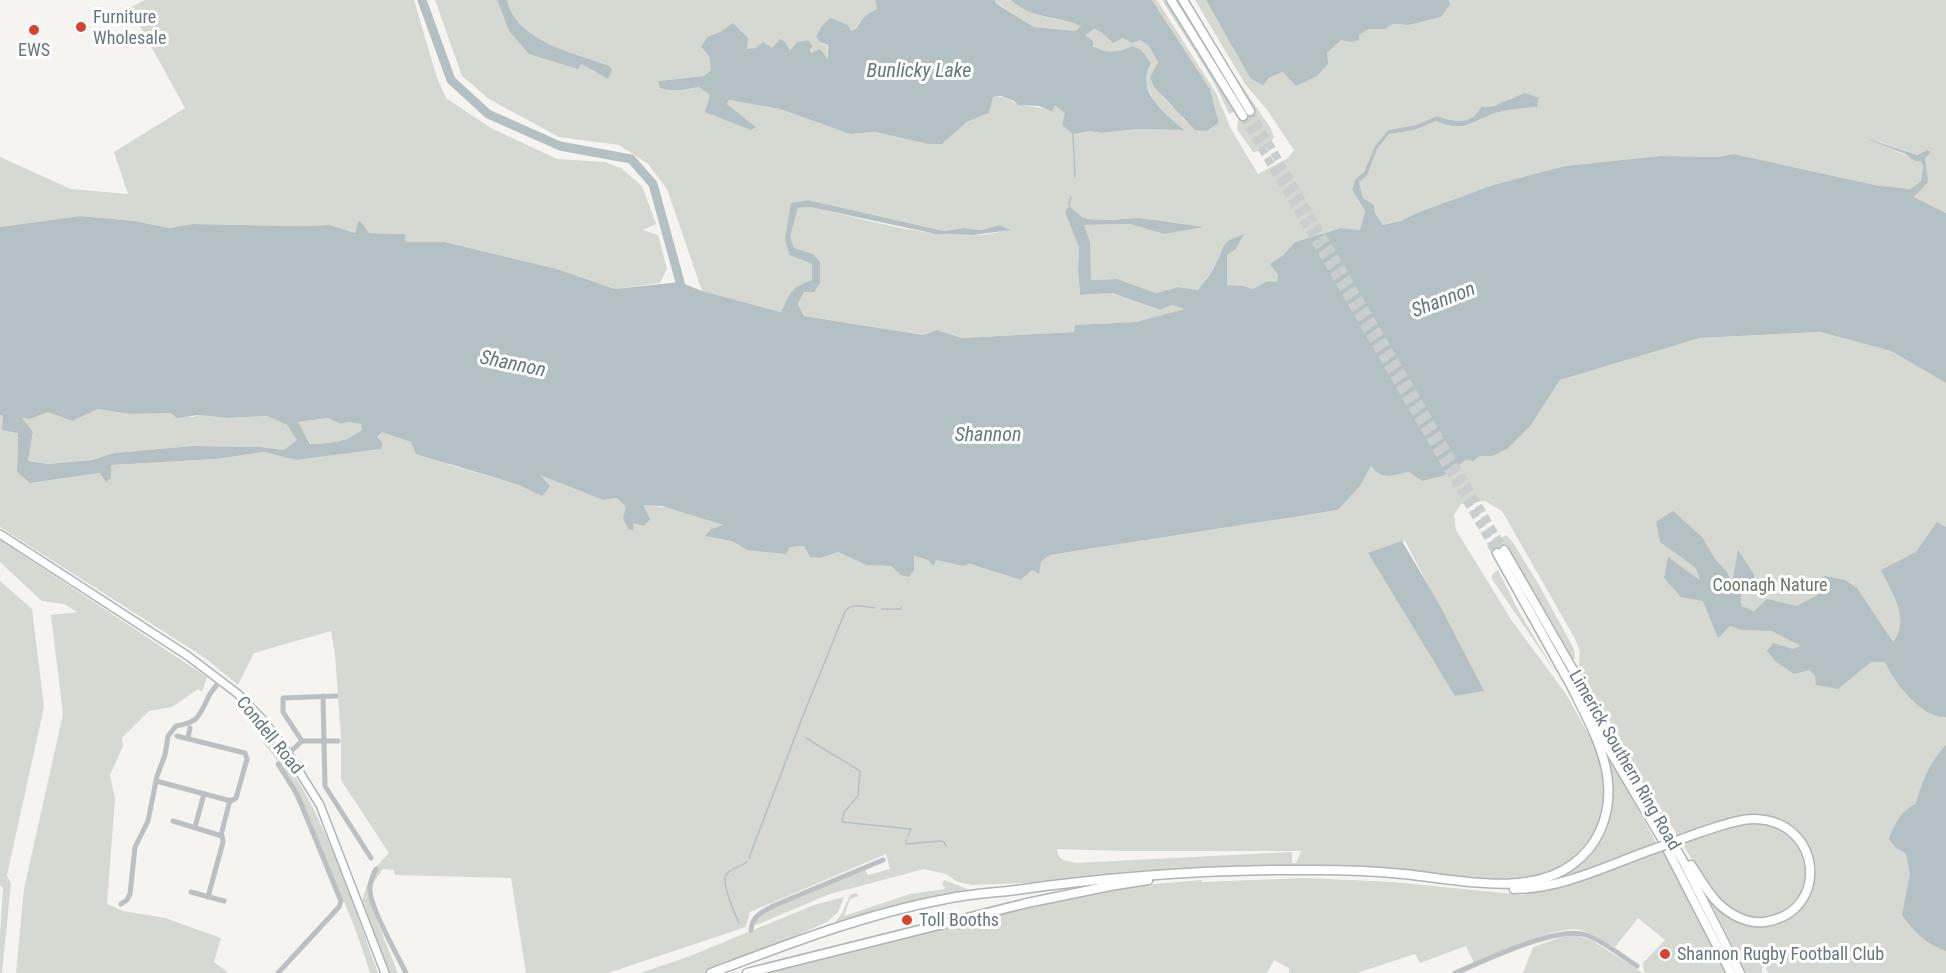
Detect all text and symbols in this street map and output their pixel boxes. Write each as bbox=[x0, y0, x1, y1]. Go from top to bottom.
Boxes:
place label: Furniture Wholesale bbox=[93, 6, 166, 48]
marker: Furniture Wholesale bbox=[74, 20, 88, 34]
marker: EWS bbox=[27, 23, 41, 37]
place label: EWS bbox=[18, 39, 50, 60]
water label: Bunlicky Lake bbox=[867, 58, 971, 82]
water label: Shannon bbox=[1408, 276, 1478, 322]
water label: Shannon bbox=[478, 344, 548, 382]
water label: Shannon bbox=[955, 422, 1021, 446]
park label: Coonagh Nature bbox=[1713, 574, 1827, 595]
street label: Limerick Southern Ring Road bbox=[1565, 666, 1686, 853]
street label: Condell Road bbox=[233, 692, 308, 778]
place label: Toll Booths bbox=[919, 909, 999, 930]
marker: Toll Booths bbox=[900, 913, 914, 927]
place label: Shannon Rugby Football Club bbox=[1677, 943, 1884, 964]
marker: Shannon Rugby Football Club bbox=[1658, 947, 1672, 961]

